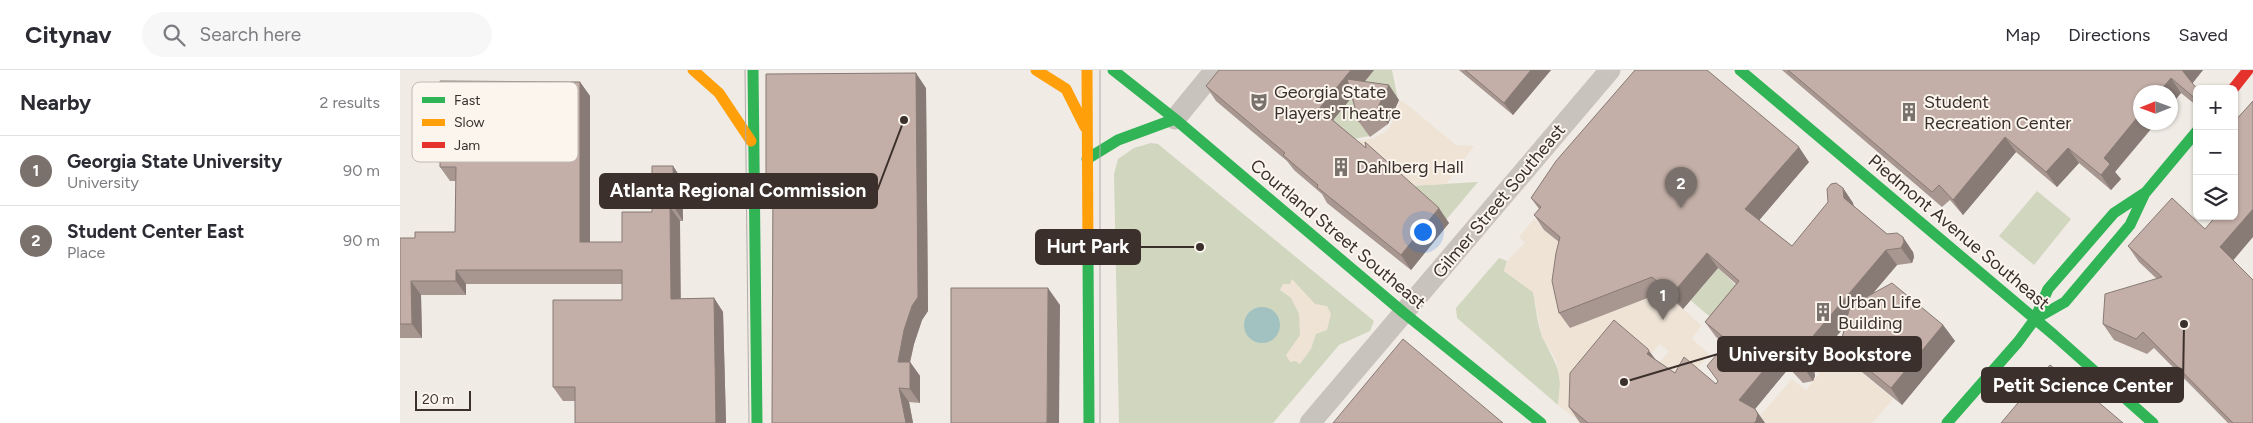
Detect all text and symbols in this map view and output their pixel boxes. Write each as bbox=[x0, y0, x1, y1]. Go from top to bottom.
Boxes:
search box bbox=[142, 12, 492, 57]
text: Citynav bbox=[25, 20, 112, 49]
icon: search bbox=[160, 21, 188, 49]
text: Search here bbox=[200, 23, 301, 46]
text: Map bbox=[2005, 24, 2040, 46]
text: Directions bbox=[2068, 24, 2150, 46]
text: Saved bbox=[2178, 24, 2228, 46]
place label: Georgia State Players' Theatre bbox=[1274, 81, 1401, 124]
legend bbox=[412, 82, 578, 162]
north arrow bbox=[2133, 85, 2178, 130]
map controls bbox=[2193, 85, 2238, 220]
button: + bbox=[2193, 85, 2238, 130]
text: Nearby bbox=[20, 90, 91, 115]
theatre icon: Georgia State Players' Theatre bbox=[1248, 91, 1270, 113]
place label: Student Recreation Center bbox=[1924, 91, 2071, 134]
text: Fast bbox=[454, 92, 480, 109]
text: 2 results bbox=[320, 93, 380, 112]
building icon: Student Recreation Center bbox=[1898, 101, 1920, 123]
text: Slow bbox=[454, 114, 485, 131]
street label: Gilmer Street Southeast bbox=[1428, 119, 1570, 283]
button: − bbox=[2193, 130, 2238, 175]
text: Jam bbox=[454, 137, 480, 154]
text: Georgia State University bbox=[67, 150, 282, 173]
street label: Piedmont Avenue Southeast bbox=[1864, 150, 2054, 314]
street label: Courtland Street Southeast bbox=[1246, 154, 1430, 314]
building icon: Dahlberg Hall bbox=[1330, 156, 1352, 178]
place label: Dahlberg Hall bbox=[1356, 156, 1464, 178]
text: 1 bbox=[33, 161, 39, 180]
text: 90 m bbox=[343, 161, 380, 180]
pin: 2 bbox=[1665, 167, 1697, 208]
text: University bbox=[67, 173, 139, 192]
callout: Atlanta Regional Commission bbox=[600, 174, 877, 208]
button: layers bbox=[2193, 175, 2238, 220]
text: Atlanta Regional Commission bbox=[610, 179, 866, 202]
your location bbox=[1410, 219, 1436, 245]
text: Student Center East bbox=[67, 220, 244, 243]
callout: Hurt Park bbox=[1036, 230, 1140, 264]
text: 2 bbox=[31, 231, 41, 250]
text: 90 m bbox=[343, 231, 380, 250]
text: Hurt Park bbox=[1046, 235, 1130, 258]
text: Place bbox=[67, 243, 105, 262]
pin: 1 bbox=[1647, 279, 1679, 320]
place label: Urban Life Building bbox=[1838, 291, 1921, 334]
building icon: Urban Life Building bbox=[1812, 301, 1834, 323]
callout: University Bookstore bbox=[1718, 337, 1921, 371]
text: University Bookstore bbox=[1728, 343, 1912, 366]
callout: Petit Science Center bbox=[1982, 368, 2183, 402]
text: Petit Science Center bbox=[1993, 374, 2173, 397]
scale bar bbox=[415, 388, 471, 411]
text: 20 m bbox=[422, 391, 454, 408]

